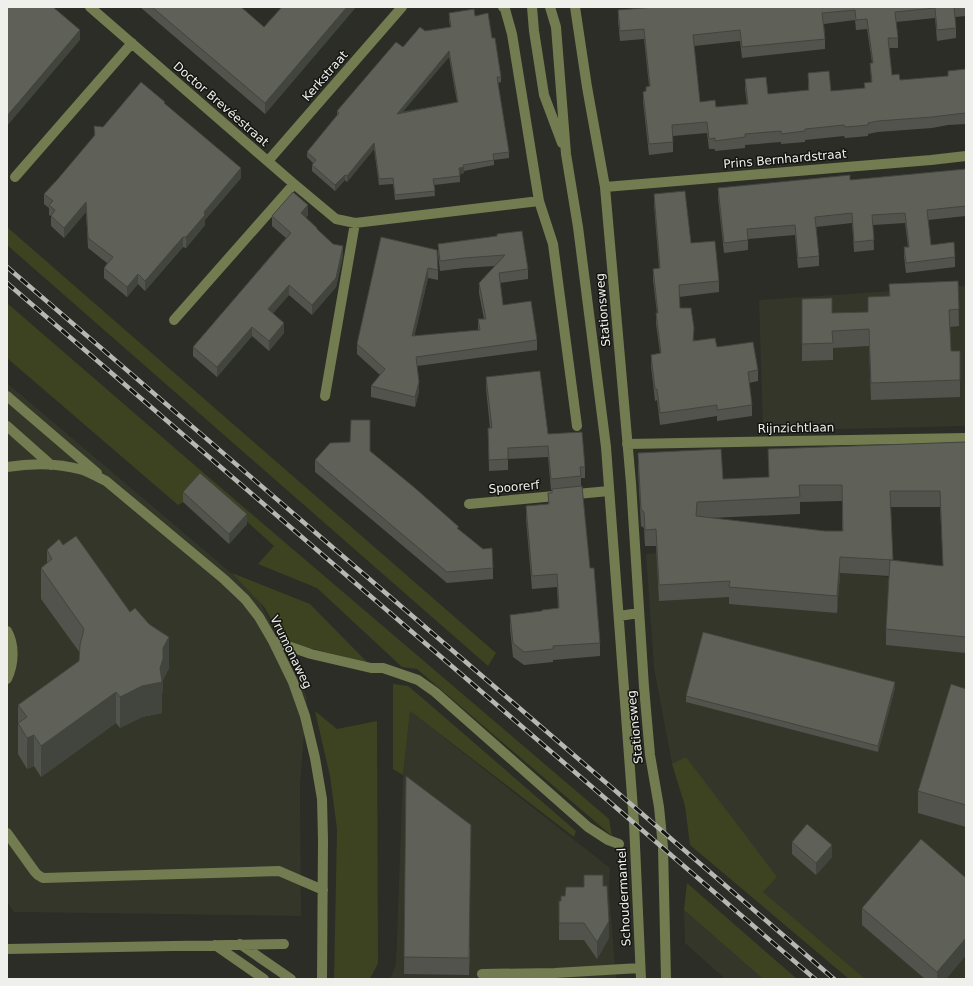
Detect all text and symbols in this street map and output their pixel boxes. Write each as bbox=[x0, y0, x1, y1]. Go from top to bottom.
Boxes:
street label: Kerkstraat bbox=[299, 48, 351, 104]
street label: Doctor Brevéestraat bbox=[171, 59, 272, 149]
street label: Prins Bernhardstraat bbox=[723, 147, 847, 171]
street label: Stationsweg bbox=[593, 273, 613, 347]
street label: Rijnzichtlaan bbox=[757, 420, 835, 436]
street label: Spoorerf bbox=[488, 478, 541, 496]
street label: Vrumonaweg bbox=[267, 613, 315, 691]
street label: Stationsweg bbox=[624, 690, 646, 764]
street label: Schoudermantel bbox=[614, 847, 634, 947]

